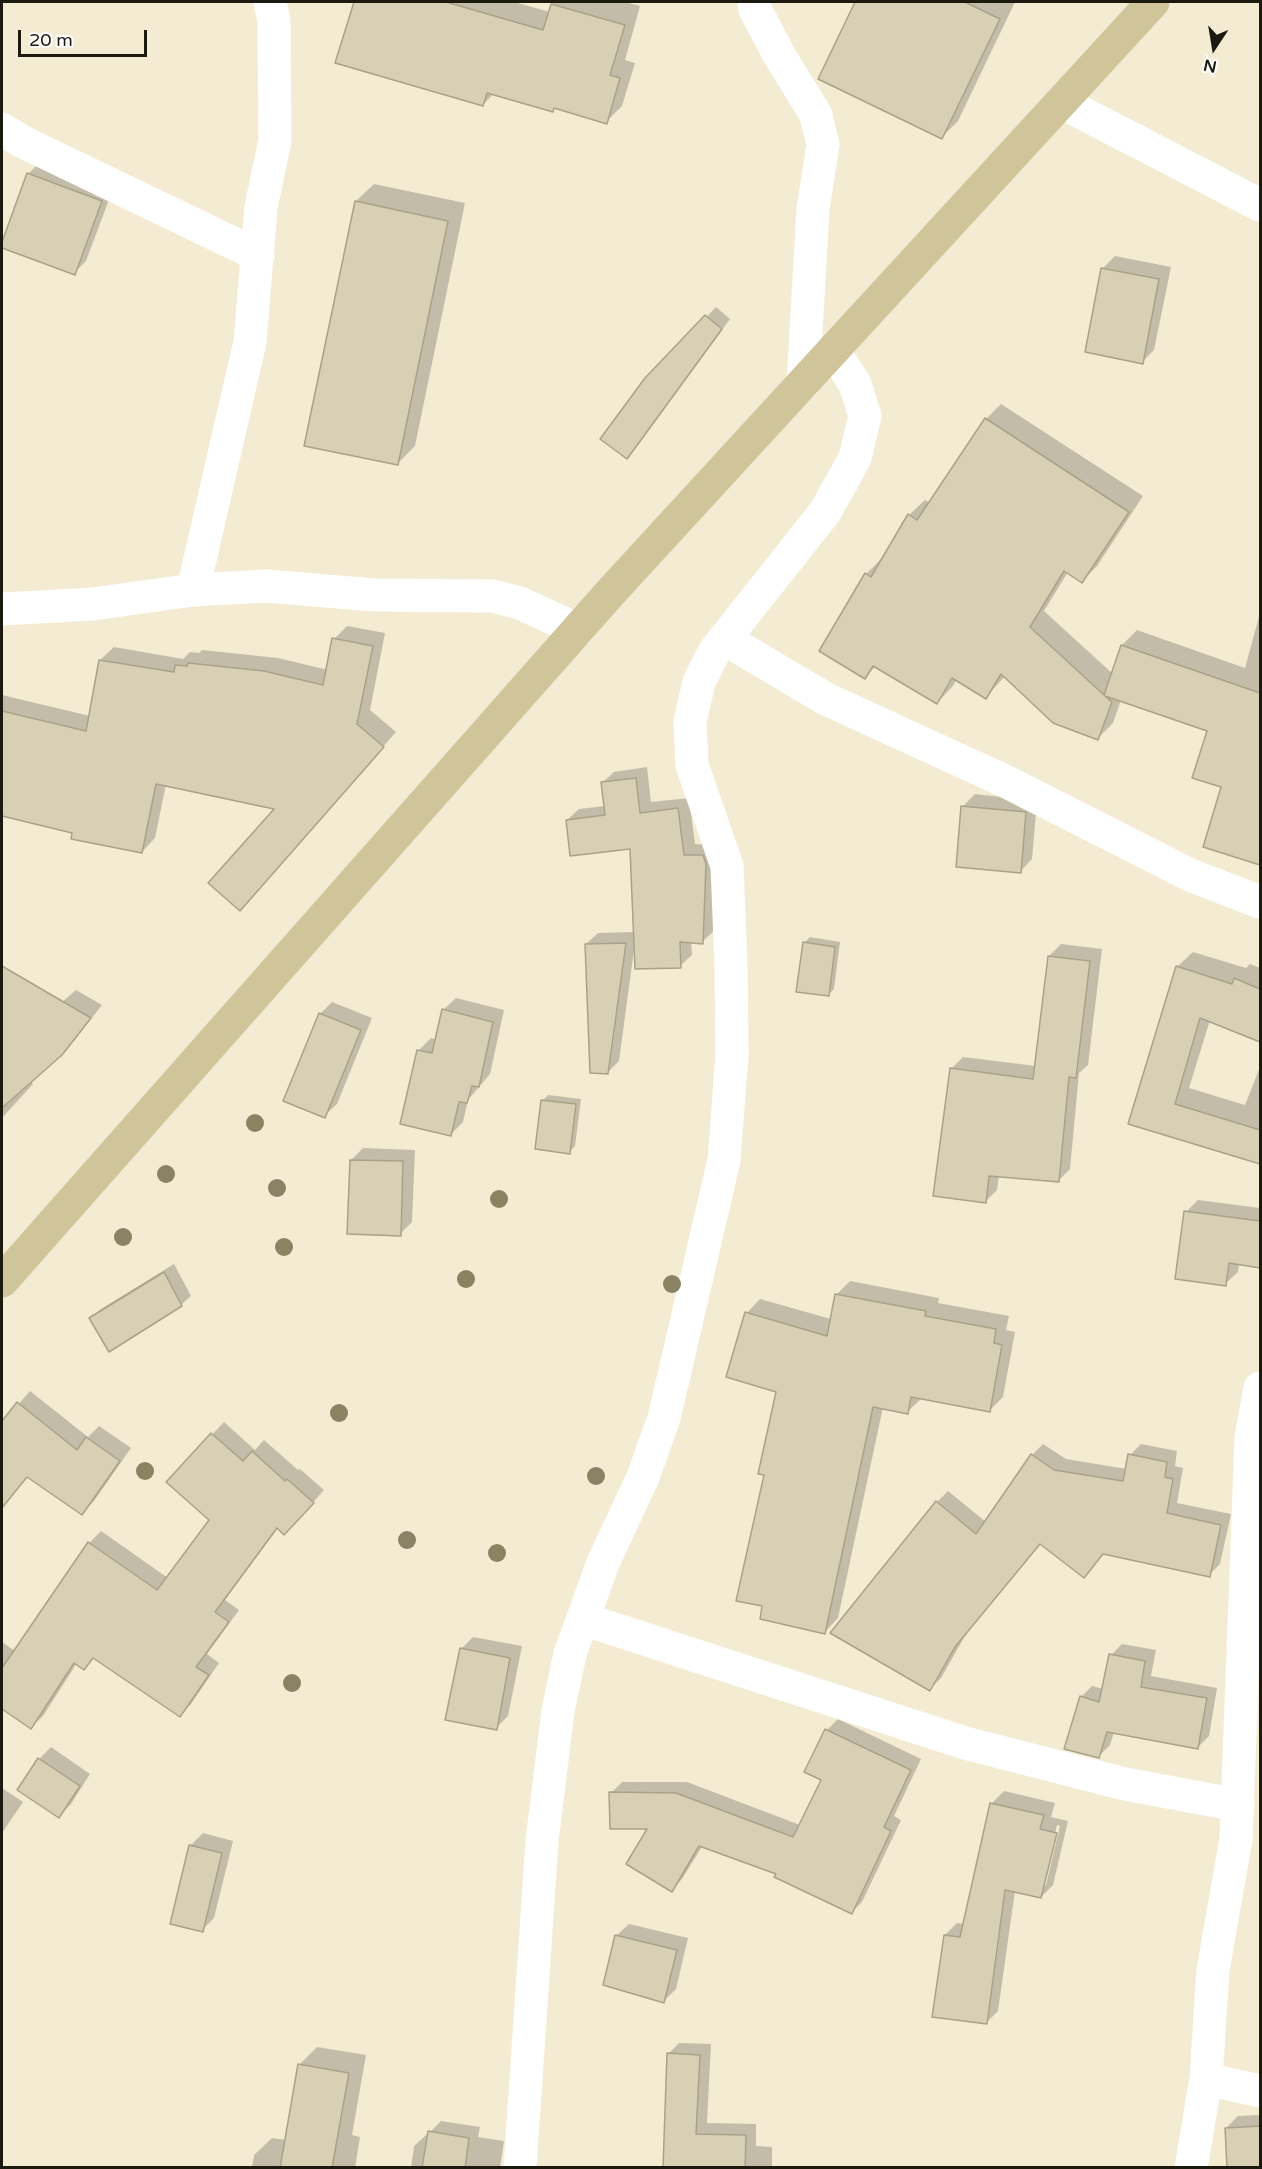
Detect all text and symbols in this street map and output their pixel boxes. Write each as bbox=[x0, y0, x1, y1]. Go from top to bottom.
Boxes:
scale bar bbox=[21, 18, 150, 56]
north arrow bbox=[1184, 18, 1244, 78]
text: 20 m bbox=[29, 29, 73, 51]
text: N bbox=[1202, 54, 1219, 77]

